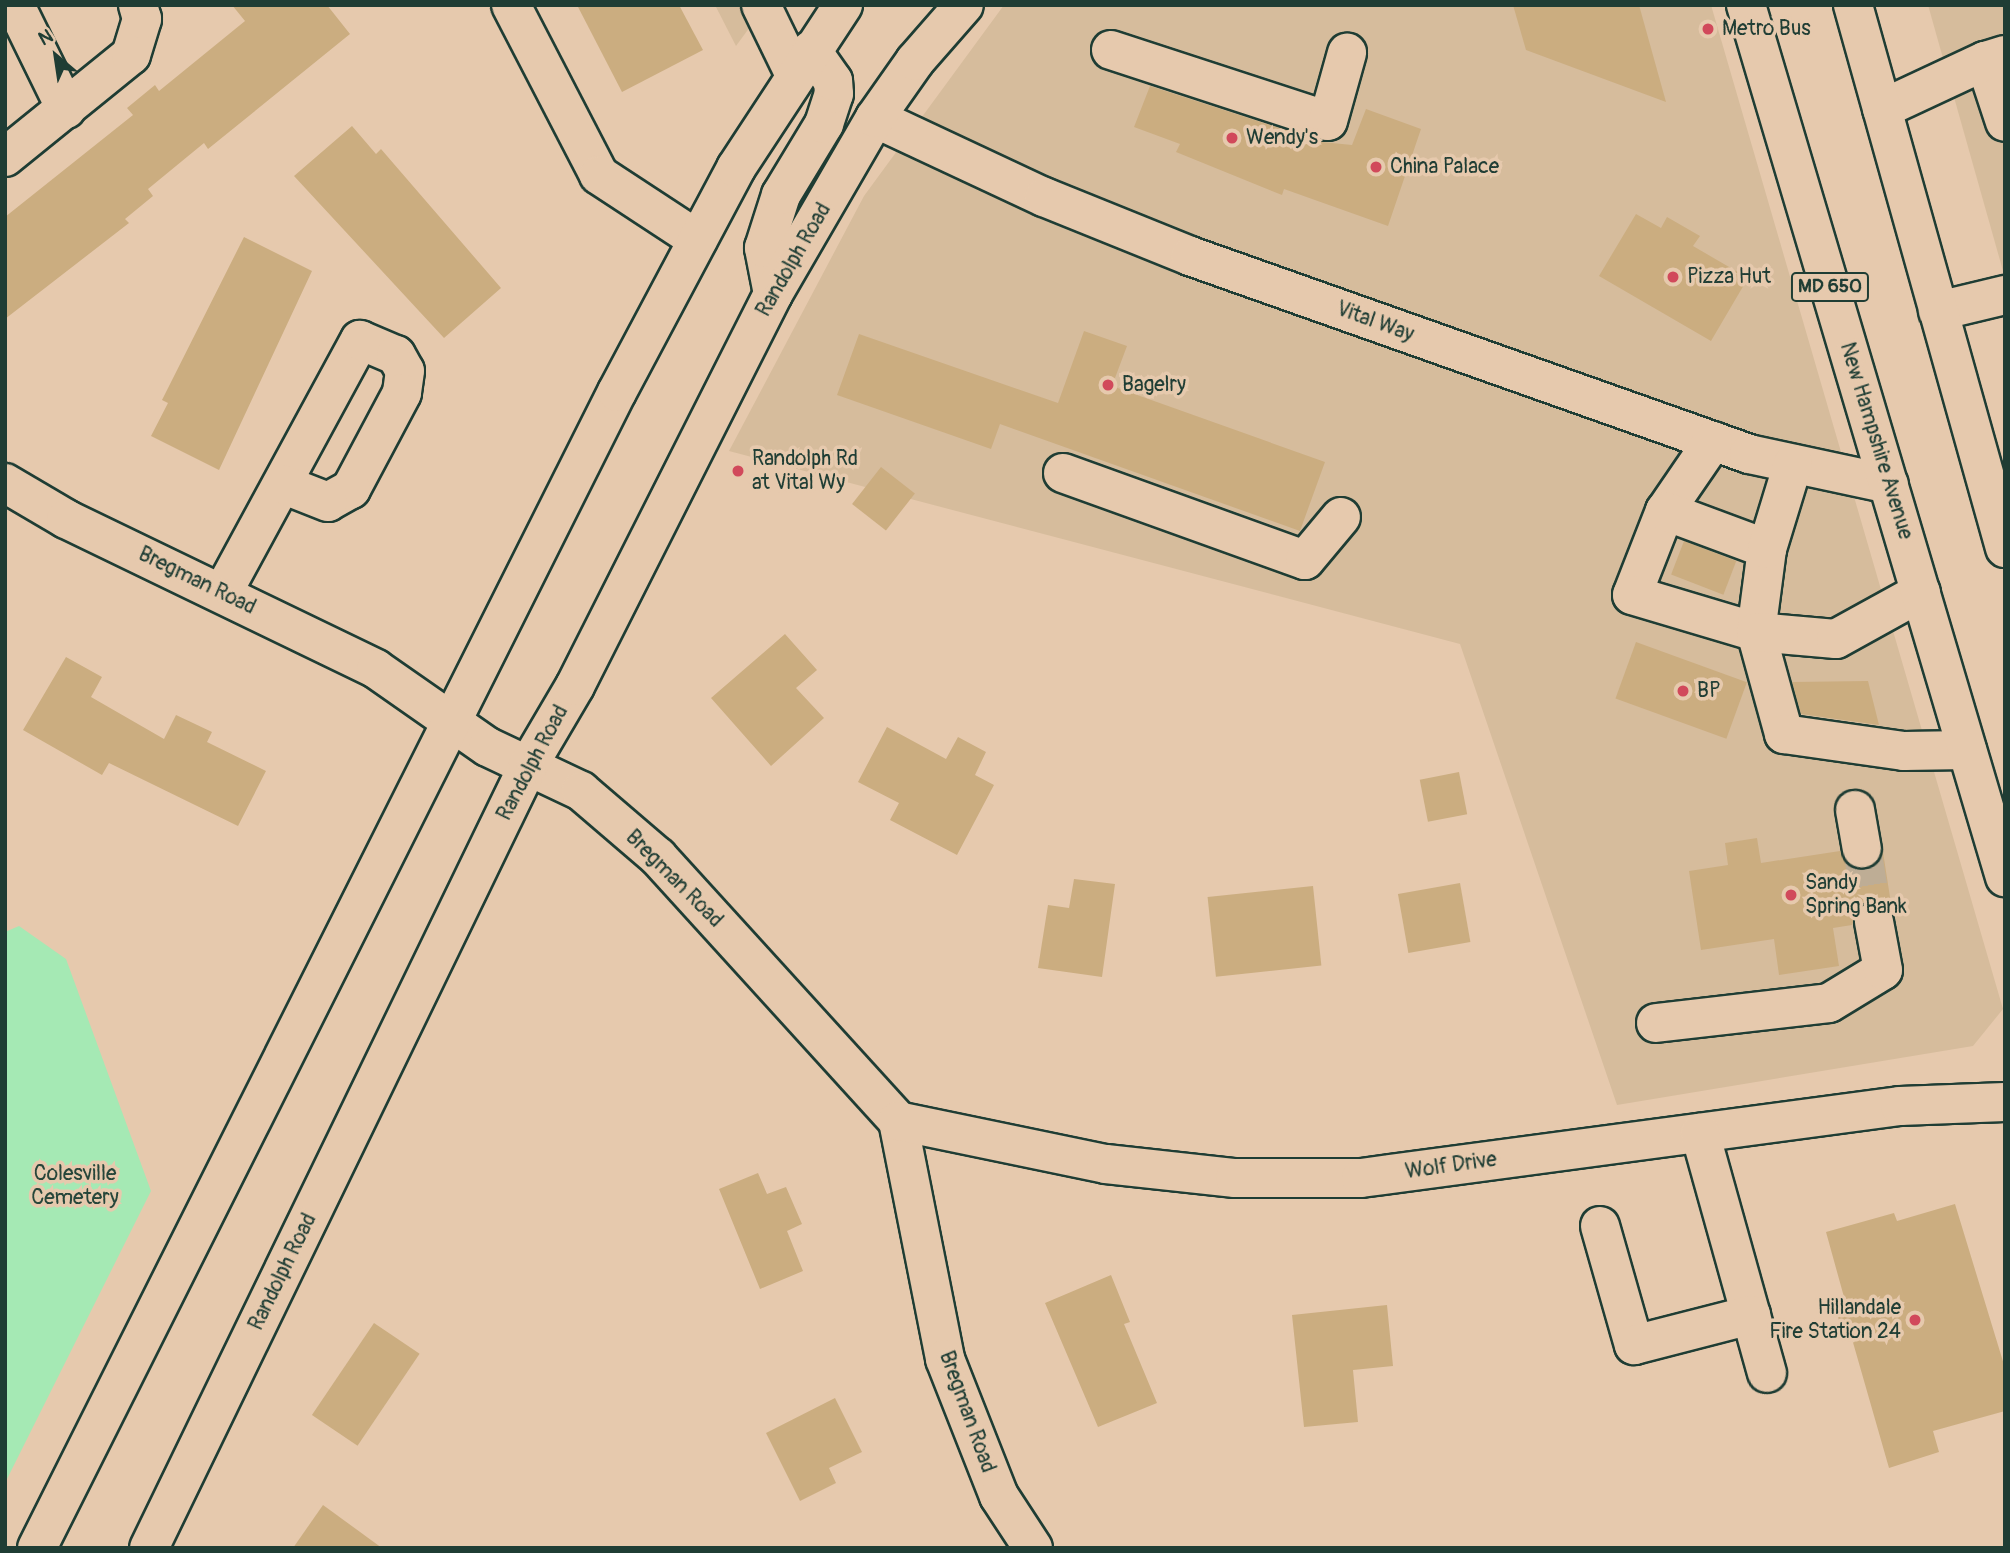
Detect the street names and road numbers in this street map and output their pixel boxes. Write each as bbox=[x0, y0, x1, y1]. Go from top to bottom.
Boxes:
street label: Randolph Road bbox=[751, 199, 837, 321]
road number: MD 650 bbox=[1790, 272, 1870, 302]
street label: Vital Way bbox=[1333, 296, 1417, 348]
street label: New Hampshire Avenue bbox=[1834, 339, 1918, 543]
street label: Bregman Road bbox=[134, 542, 260, 620]
street label: Randolph Road bbox=[492, 701, 574, 825]
street label: Bregman Road bbox=[620, 825, 728, 933]
street label: Wolf Drive bbox=[1404, 1147, 1498, 1185]
street label: Randolph Road bbox=[244, 1209, 322, 1335]
street label: Bregman Road bbox=[933, 1348, 1001, 1476]

